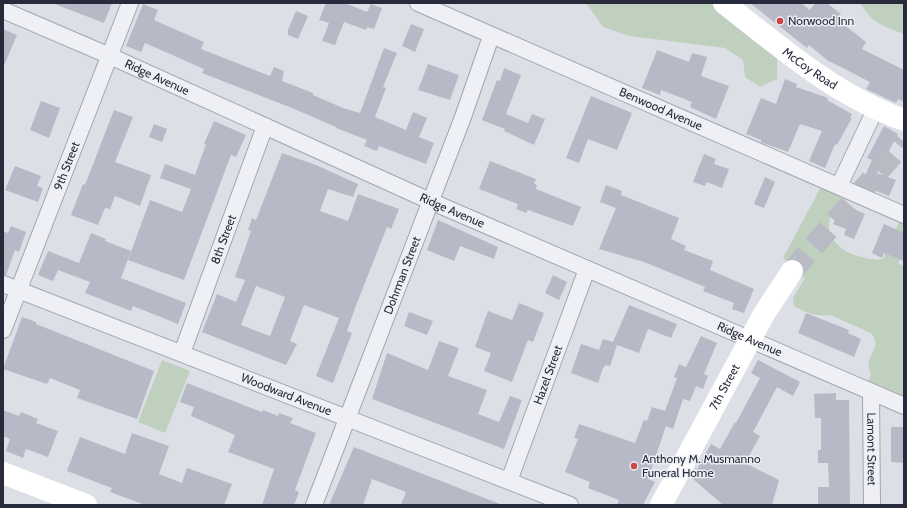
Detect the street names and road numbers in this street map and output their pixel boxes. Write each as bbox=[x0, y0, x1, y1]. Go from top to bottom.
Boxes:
street label: McCoy Road bbox=[780, 44, 840, 92]
street label: Ridge Avenue bbox=[122, 56, 192, 98]
street label: Benwood Avenue bbox=[617, 84, 705, 133]
street label: 9th Street bbox=[50, 139, 82, 192]
street label: Ridge Avenue bbox=[418, 189, 487, 231]
street label: 8th Street bbox=[207, 212, 239, 266]
street label: Dohrman Street bbox=[380, 234, 423, 316]
street label: Ridge Avenue bbox=[715, 318, 785, 359]
street label: Hazel Street bbox=[530, 343, 565, 407]
street label: 7th Street bbox=[706, 361, 743, 412]
street label: Woodward Avenue bbox=[239, 369, 334, 418]
street label: Lamont Street bbox=[864, 412, 880, 486]

